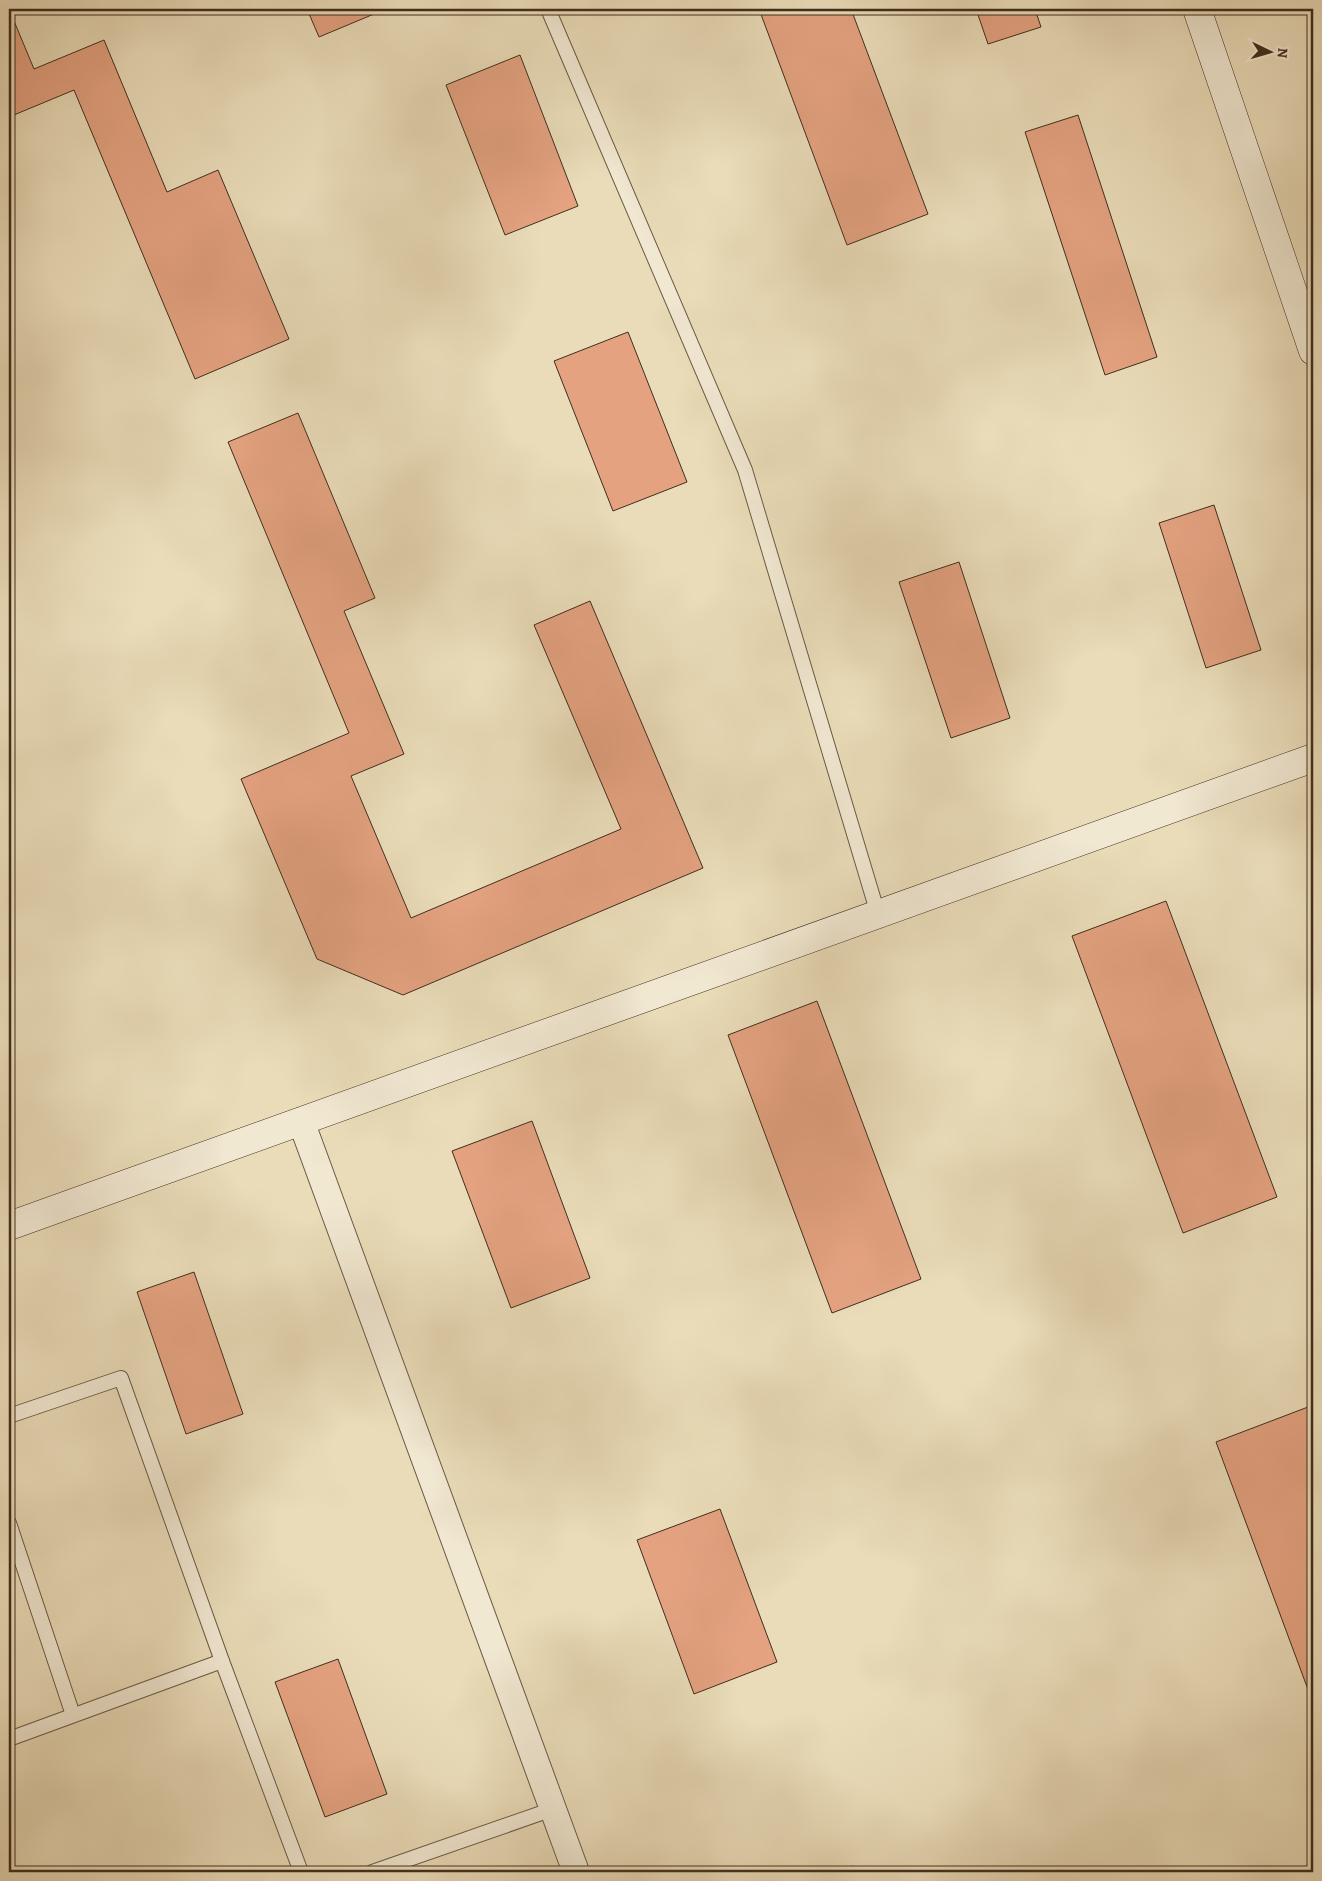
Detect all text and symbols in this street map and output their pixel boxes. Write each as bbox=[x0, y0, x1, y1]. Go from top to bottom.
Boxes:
north arrow bbox=[1244, 28, 1294, 78]
text: N bbox=[1273, 47, 1292, 59]

